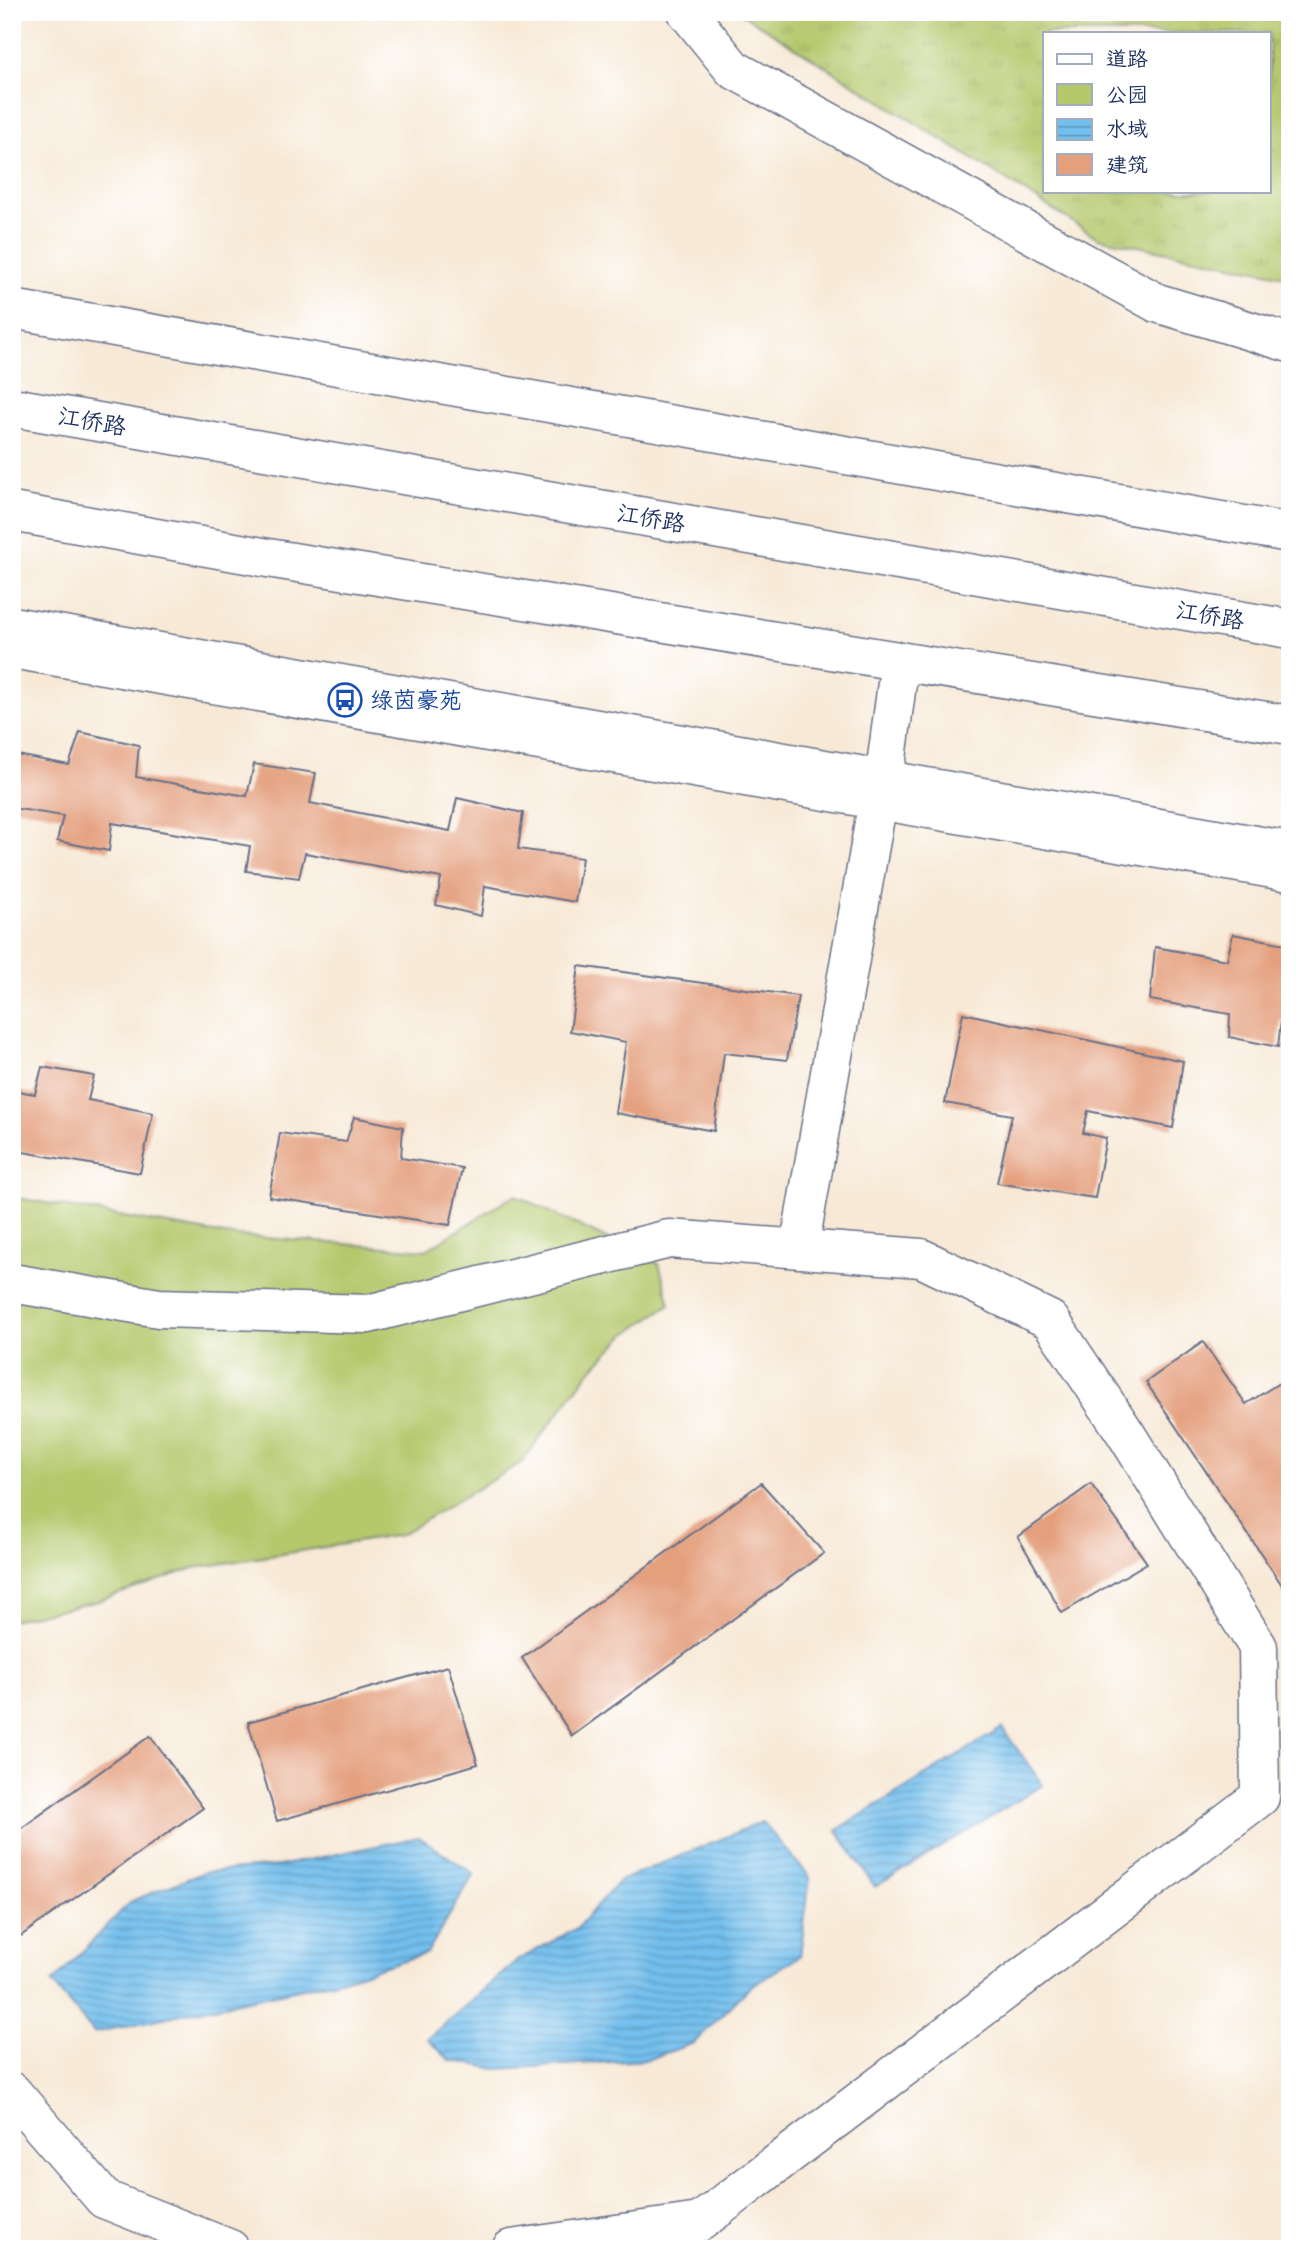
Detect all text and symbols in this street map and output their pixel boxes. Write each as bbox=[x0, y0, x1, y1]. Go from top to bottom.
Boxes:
legend bbox=[1043, 32, 1270, 192]
text: 道路 bbox=[1106, 44, 1148, 71]
text: 公园 bbox=[1106, 80, 1148, 107]
text: 水域 bbox=[1106, 114, 1148, 141]
text: 建筑 bbox=[1106, 150, 1148, 177]
street label: 江侨路 bbox=[56, 399, 129, 441]
street label: 江侨路 bbox=[615, 496, 688, 538]
street label: 江侨路 bbox=[1174, 593, 1247, 635]
bus stop icon: 绿茵豪苑 bbox=[326, 681, 364, 719]
place label: 绿茵豪苑 bbox=[370, 684, 462, 714]

